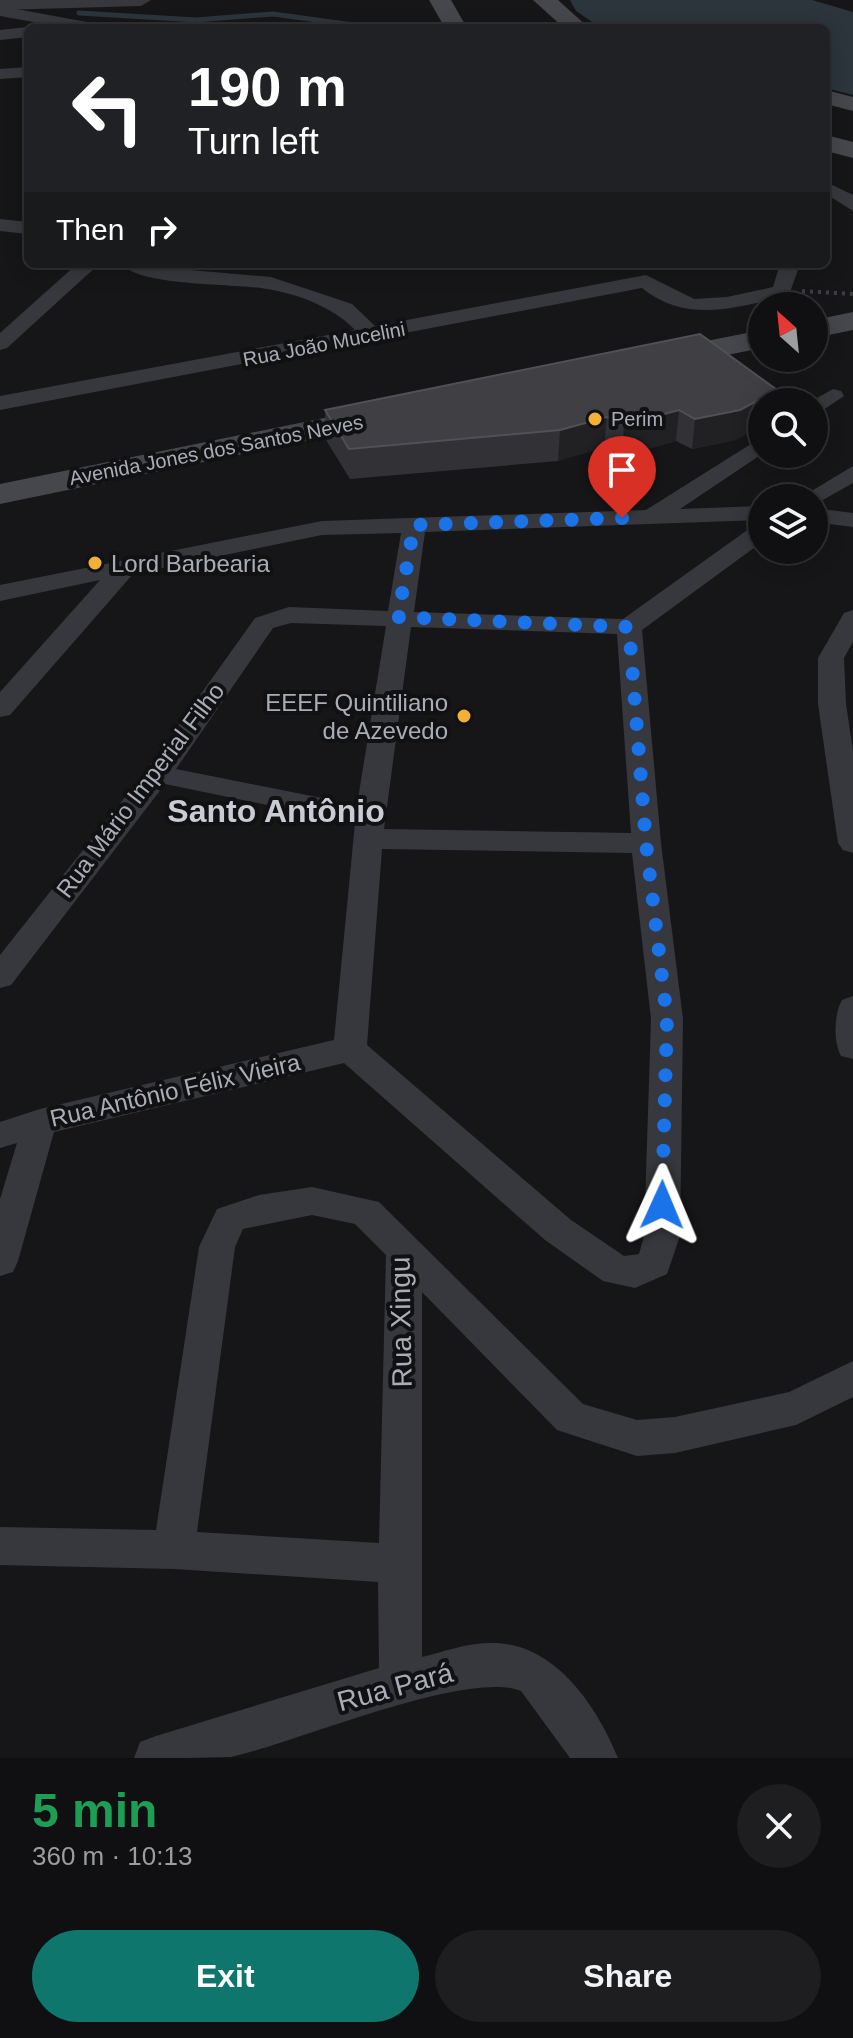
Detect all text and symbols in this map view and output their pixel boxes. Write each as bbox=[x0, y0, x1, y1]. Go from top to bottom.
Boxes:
text: 190 m bbox=[188, 55, 347, 118]
icon: left bbox=[56, 56, 160, 160]
text: Turn left bbox=[188, 121, 319, 162]
icon: right bbox=[140, 208, 184, 252]
text: Then bbox=[56, 213, 124, 246]
north arrow bbox=[748, 292, 828, 372]
map controls bbox=[748, 292, 828, 564]
street label: Rua João Mucelini bbox=[241, 318, 407, 370]
button: search bbox=[748, 388, 828, 468]
place label: Perim bbox=[611, 408, 663, 430]
marker: Perim bbox=[586, 410, 604, 428]
street label: Avenida Jones dos Santos Neves bbox=[67, 411, 365, 489]
pin bbox=[588, 436, 656, 518]
icon: arrive bbox=[600, 448, 644, 492]
button: layers bbox=[748, 484, 828, 564]
place label: Lord Barbearia bbox=[111, 550, 270, 577]
marker: Lord Barbearia bbox=[86, 554, 104, 572]
street label: Rua Mário Imperial Filho bbox=[51, 677, 229, 903]
place label: EEEF Quintiliano de Azevedo bbox=[265, 689, 448, 744]
marker: EEEF Quintiliano de Azevedo bbox=[455, 707, 473, 725]
district label: Santo Antônio bbox=[167, 793, 385, 829]
street label: Rua Antônio Félix Vieira bbox=[47, 1048, 303, 1132]
position arrow bbox=[620, 1163, 704, 1247]
street label: Rua Xingu bbox=[384, 1256, 418, 1388]
street label: Rua Pará bbox=[334, 1657, 457, 1717]
text: 5 min bbox=[32, 1784, 157, 1837]
button: close bbox=[737, 1784, 821, 1868]
text: 360 m · 10:13 bbox=[32, 1841, 192, 1871]
button: Exit bbox=[32, 1930, 419, 2022]
button: Share bbox=[435, 1930, 821, 2022]

